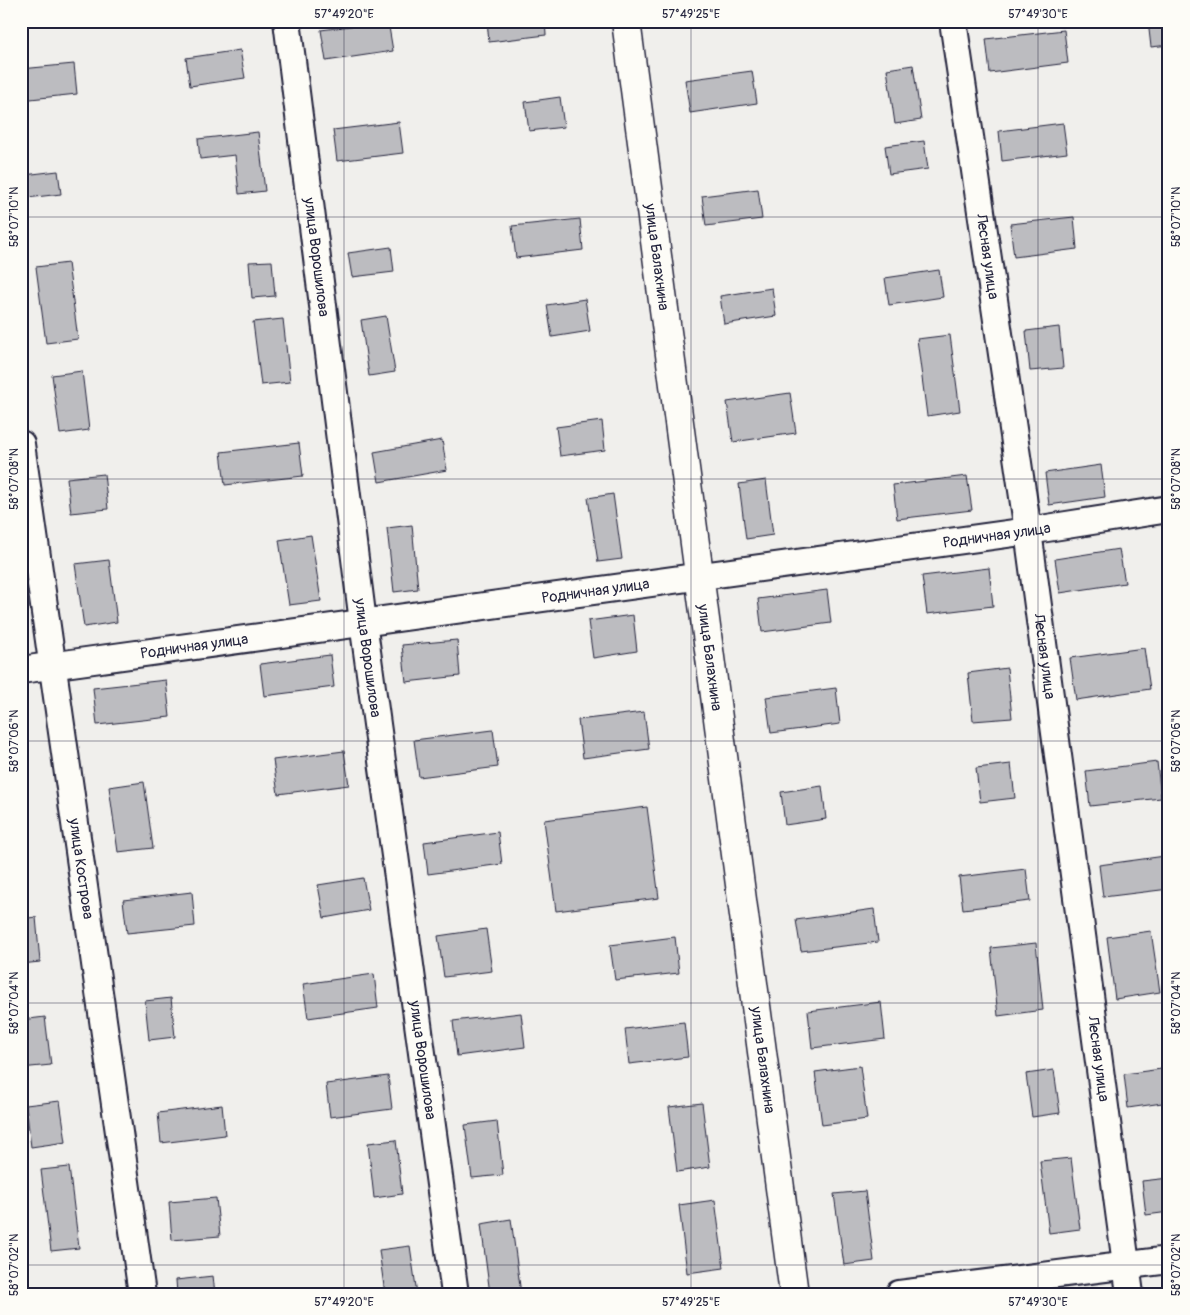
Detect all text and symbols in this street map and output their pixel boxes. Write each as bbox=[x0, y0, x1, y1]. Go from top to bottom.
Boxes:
text: 57°49'20"E bbox=[314, 7, 374, 22]
text: 57°49'25"E bbox=[662, 7, 720, 22]
text: 57°49'30"E bbox=[1008, 7, 1068, 22]
text: 58°07'10"N bbox=[7, 187, 22, 247]
text: 58°07'10"N bbox=[1169, 187, 1184, 247]
street label: улица Ворошилова bbox=[300, 195, 334, 318]
street label: улица Балахнина bbox=[641, 201, 674, 312]
street label: Лесная улица bbox=[972, 211, 1003, 301]
text: 58°07'08"N bbox=[7, 448, 22, 510]
text: 58°07'08"N bbox=[1169, 448, 1184, 510]
street label: Родничная улица bbox=[942, 518, 1052, 552]
street label: Родничная улица bbox=[541, 574, 651, 608]
street label: улица Ворошилова bbox=[350, 596, 385, 719]
street label: улица Балахнина bbox=[693, 602, 726, 712]
street label: Лесная улица bbox=[1030, 611, 1060, 700]
street label: Родничная улица bbox=[139, 629, 249, 663]
text: 58°07'06"N bbox=[7, 710, 22, 772]
text: 58°07'06"N bbox=[1169, 710, 1184, 772]
street label: улица Кострова bbox=[65, 816, 98, 920]
text: 58°07'04"N bbox=[7, 972, 22, 1034]
text: 58°07'04"N bbox=[1169, 972, 1184, 1034]
street label: улица Ворошилова bbox=[405, 998, 441, 1121]
street label: улица Балахнина bbox=[747, 1004, 780, 1115]
street label: Лесная улица bbox=[1083, 1014, 1114, 1103]
text: 58°07'02"N bbox=[7, 1234, 22, 1296]
text: 58°07'02"N bbox=[1169, 1234, 1184, 1296]
text: 57°49'20"E bbox=[314, 1295, 374, 1310]
text: 57°49'25"E bbox=[662, 1295, 720, 1310]
text: 57°49'30"E bbox=[1008, 1295, 1068, 1310]

